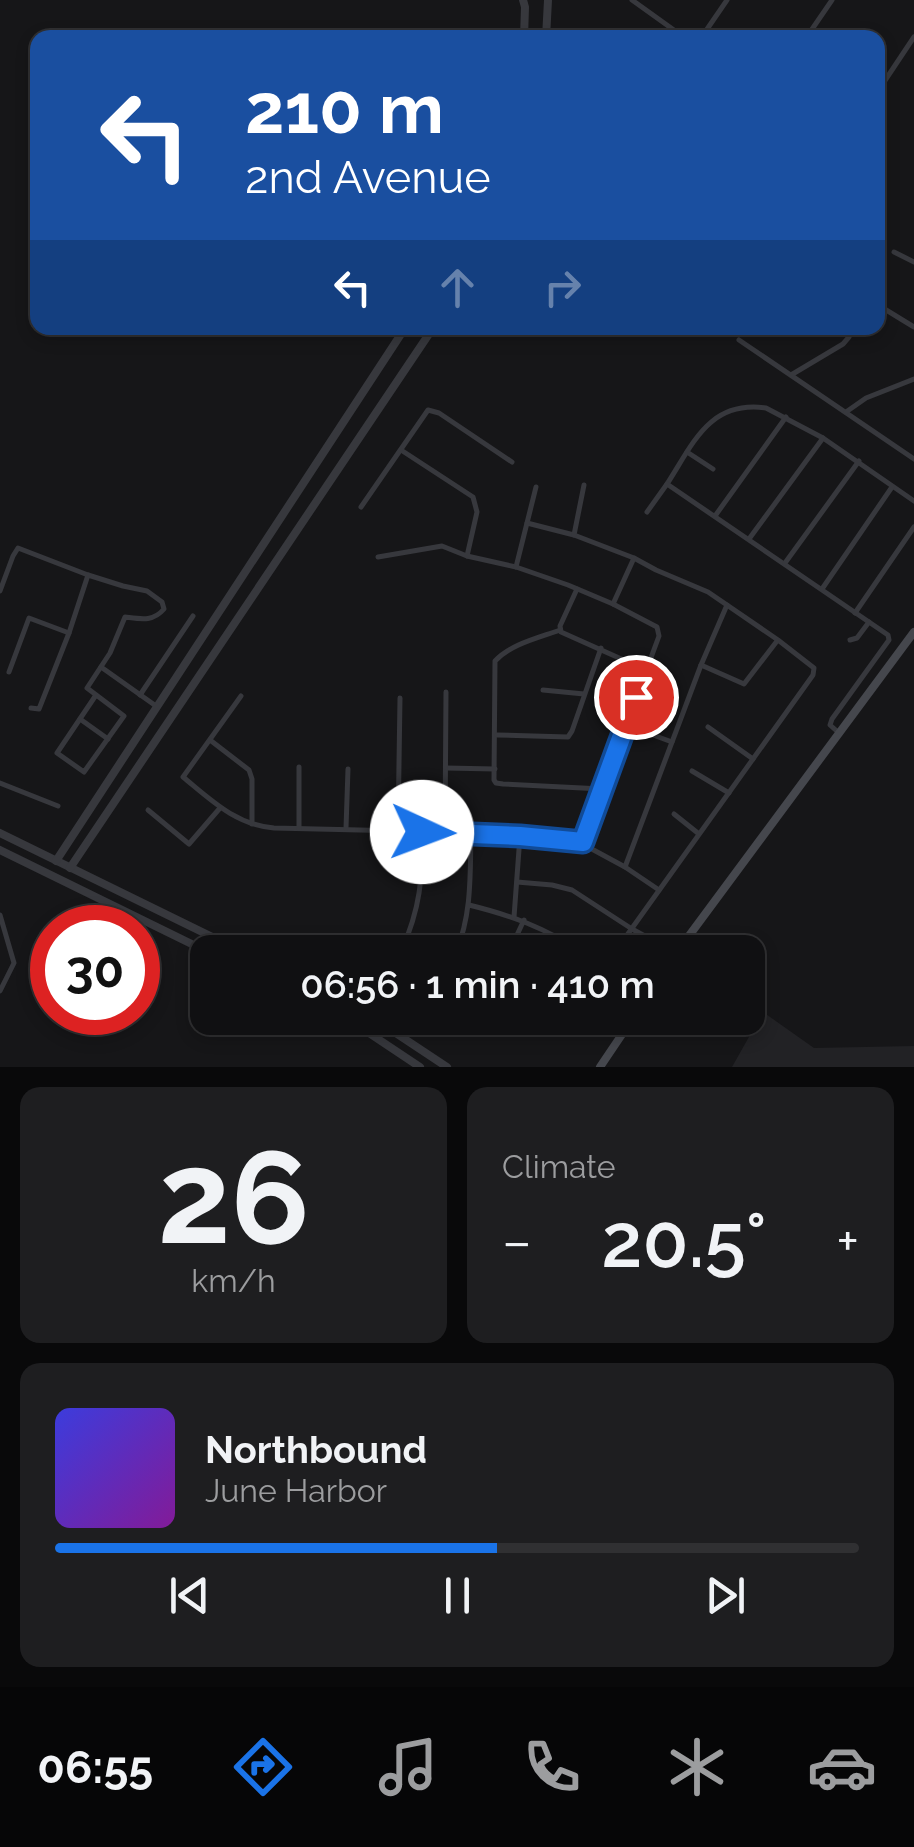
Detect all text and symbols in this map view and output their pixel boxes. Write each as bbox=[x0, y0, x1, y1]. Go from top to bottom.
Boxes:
text: 210 m bbox=[245, 67, 444, 149]
icon: left bbox=[80, 70, 210, 200]
text: 2nd Avenue bbox=[245, 151, 491, 204]
icon: left bbox=[325, 260, 380, 315]
icon: ahead bbox=[430, 260, 485, 315]
icon: right bbox=[535, 260, 590, 315]
pin bbox=[594, 655, 679, 740]
icon: arrive bbox=[609, 670, 664, 725]
position arrow bbox=[370, 780, 474, 884]
speed limit sign: 30 bbox=[30, 905, 160, 1035]
text: 06:56 · 1 min · 410 m bbox=[300, 962, 655, 1007]
text: 26 bbox=[157, 1121, 310, 1273]
text: Climate bbox=[502, 1148, 616, 1185]
text: 20.5° bbox=[601, 1196, 767, 1285]
text: − bbox=[502, 1209, 532, 1274]
text: + bbox=[836, 1209, 859, 1274]
text: km/h bbox=[191, 1262, 276, 1299]
text: Northbound bbox=[205, 1427, 427, 1472]
text: June Harbor bbox=[205, 1472, 387, 1509]
icon: previous bbox=[162, 1568, 217, 1623]
icon: pause bbox=[430, 1568, 485, 1623]
icon: next bbox=[698, 1568, 753, 1623]
icon: directions bbox=[228, 1732, 298, 1802]
icon: music bbox=[373, 1732, 443, 1802]
icon: phone bbox=[517, 1732, 587, 1802]
icon: climate bbox=[662, 1732, 732, 1802]
icon: car bbox=[807, 1732, 877, 1802]
text: 06:55 bbox=[37, 1741, 153, 1794]

